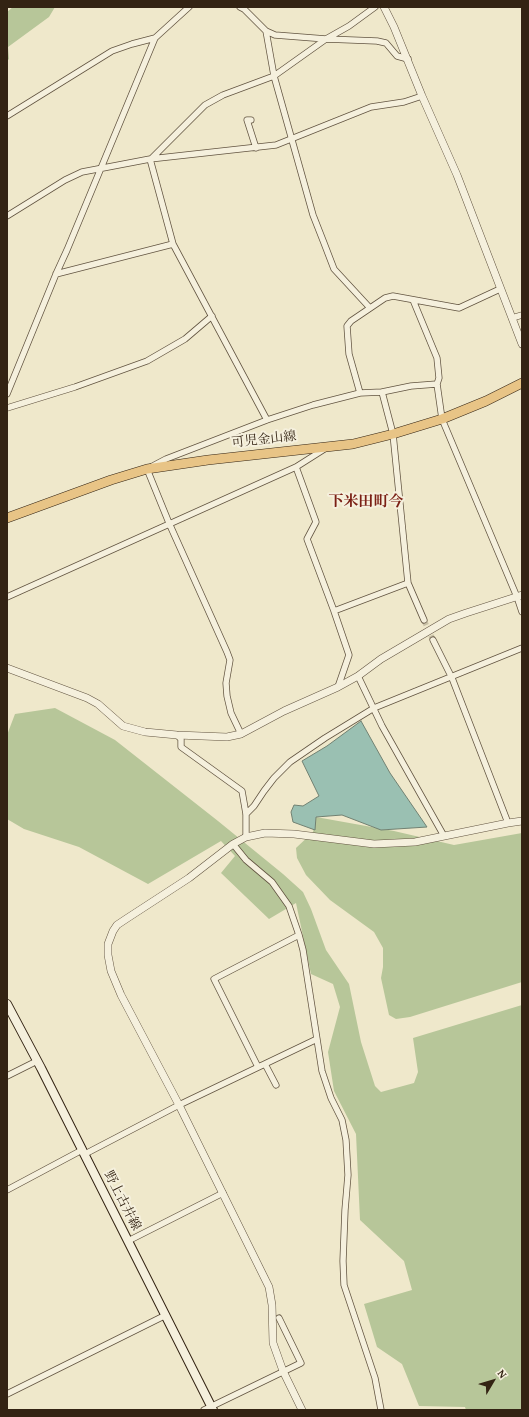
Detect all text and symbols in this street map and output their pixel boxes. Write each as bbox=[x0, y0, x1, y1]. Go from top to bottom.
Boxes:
street label: 可児金山線 bbox=[231, 429, 297, 451]
district label: 下米田町今 bbox=[329, 493, 403, 511]
street label: 野上古井線 bbox=[100, 1169, 144, 1233]
north arrow bbox=[473, 1361, 513, 1401]
text: N bbox=[494, 1366, 511, 1381]

